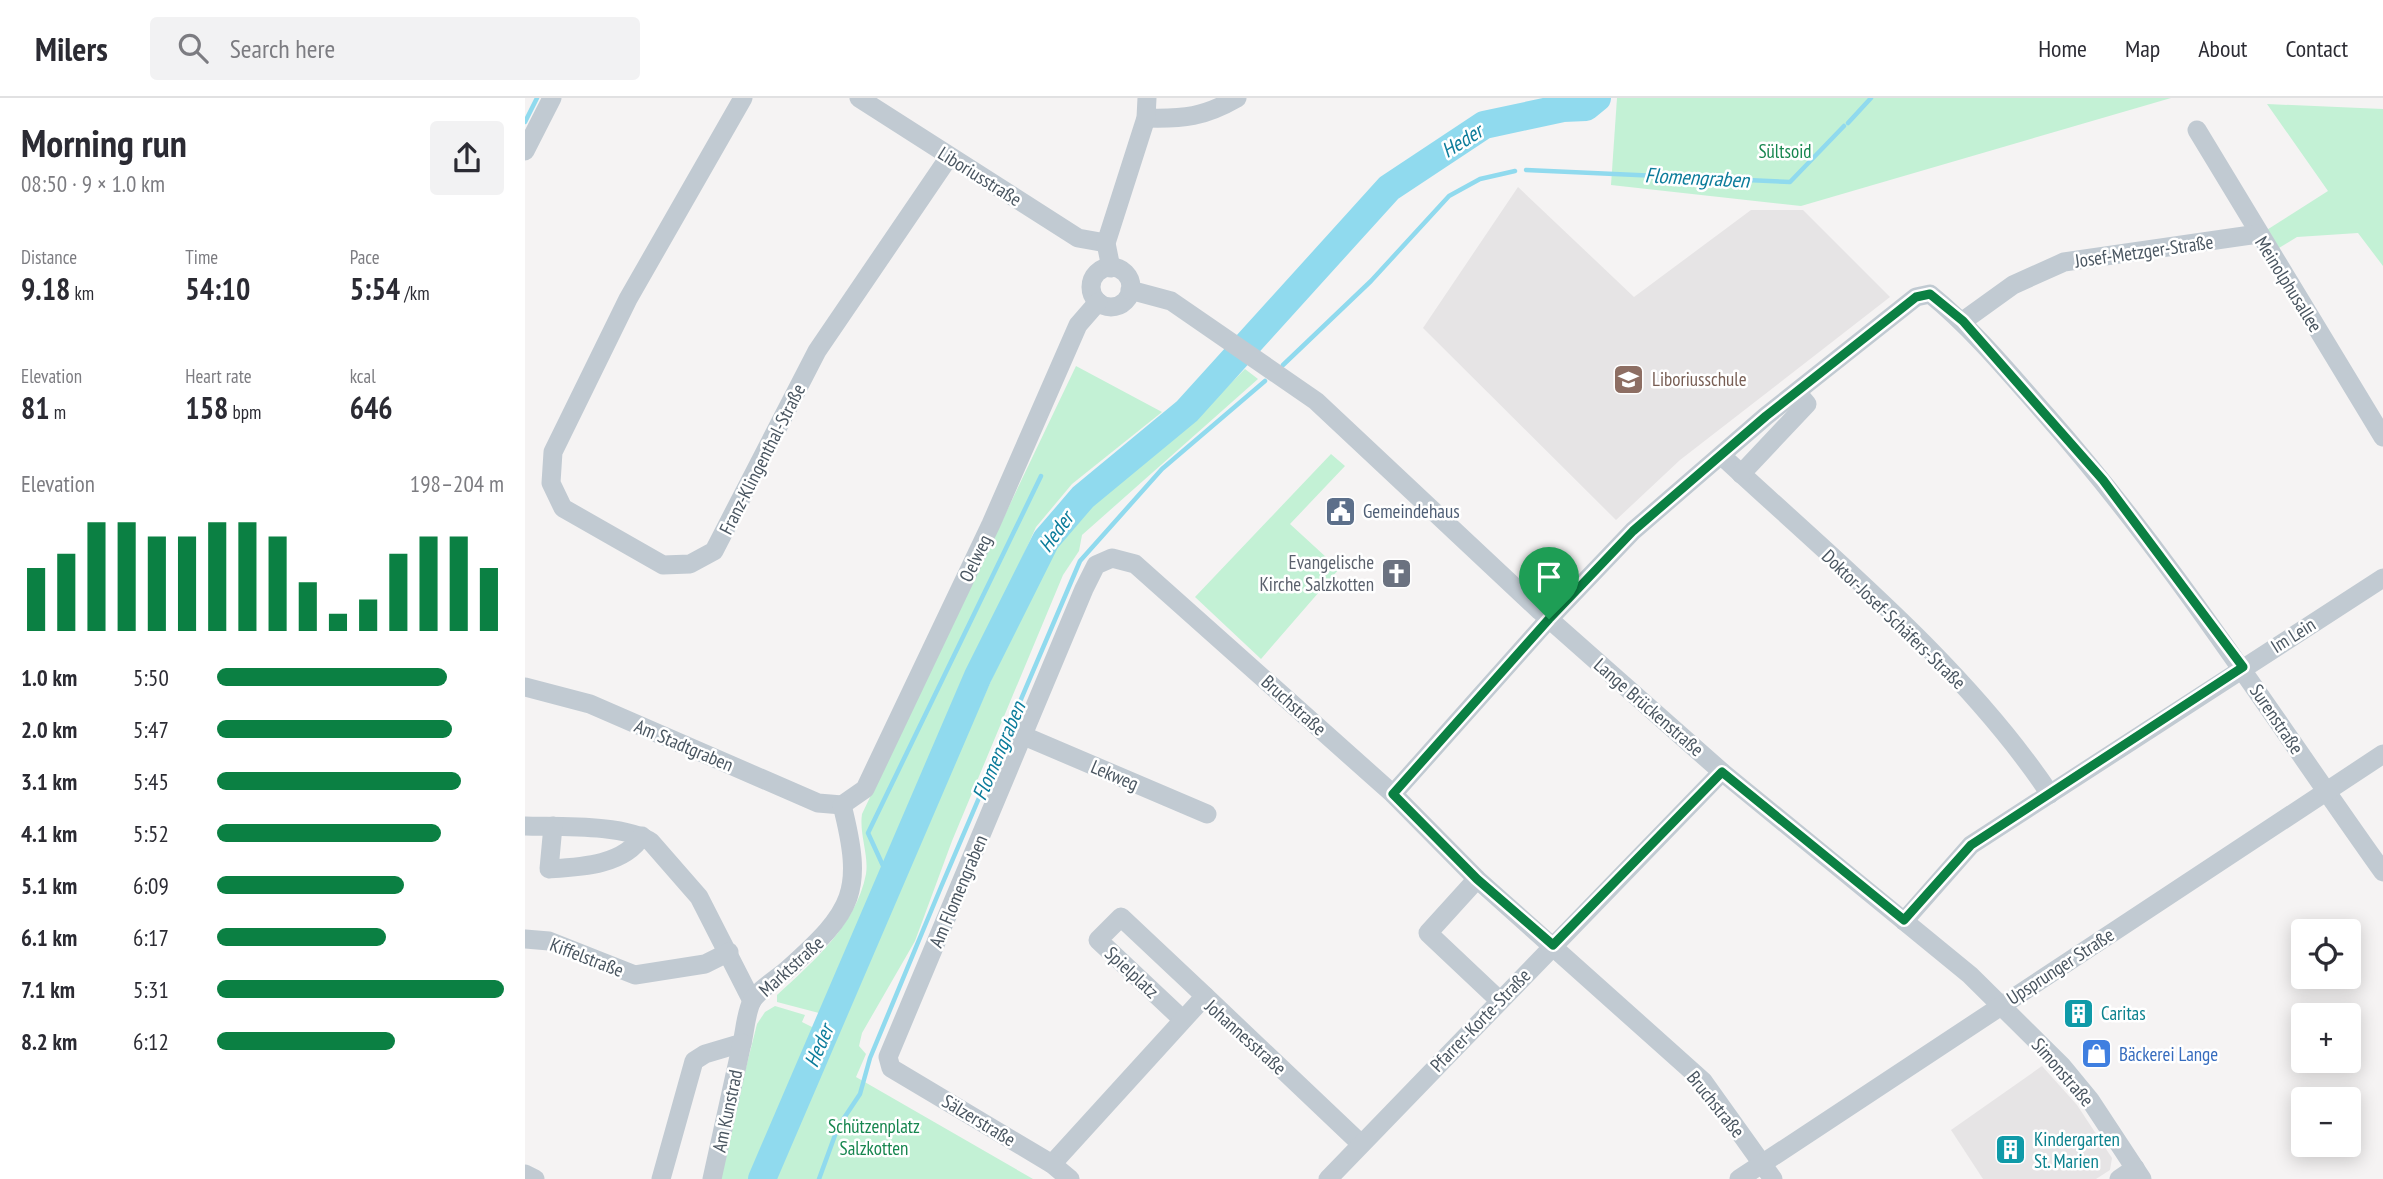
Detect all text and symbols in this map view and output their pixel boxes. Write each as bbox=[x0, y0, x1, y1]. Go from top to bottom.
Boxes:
search box bbox=[150, 17, 640, 80]
text: Milers bbox=[35, 27, 108, 70]
icon: search bbox=[174, 29, 212, 67]
text: Search here bbox=[230, 32, 335, 65]
text: Home bbox=[2038, 33, 2087, 64]
text: Map bbox=[2125, 33, 2160, 64]
text: About bbox=[2198, 33, 2247, 64]
text: Contact bbox=[2285, 33, 2348, 64]
water label: Heder bbox=[1436, 116, 1490, 164]
text: Morning run bbox=[21, 118, 187, 167]
button: share bbox=[430, 121, 504, 195]
park label: Sültsoid bbox=[1758, 139, 1812, 163]
street label: Liboriusstraße bbox=[934, 141, 1026, 211]
water label: Flomengraben bbox=[1644, 161, 1752, 194]
text: 08:50 · 9 × 1.0 km bbox=[21, 169, 165, 198]
street label: Josef-Metzger-Straße bbox=[2072, 229, 2215, 273]
street label: Meinolphusallee bbox=[2250, 232, 2328, 336]
text: Distance bbox=[21, 245, 77, 269]
text: Time bbox=[185, 245, 218, 269]
text: Pace bbox=[350, 245, 380, 269]
text: 9.18 bbox=[21, 269, 70, 308]
text: 54:10 bbox=[185, 269, 250, 308]
text: 5:54 bbox=[350, 269, 400, 308]
text: km bbox=[70, 281, 94, 305]
text: /km bbox=[400, 281, 430, 305]
school or university icon: Liboriusschule bbox=[1612, 362, 1646, 396]
text: Elevation bbox=[21, 364, 82, 388]
text: Heart rate bbox=[185, 364, 252, 388]
text: kcal bbox=[350, 364, 376, 388]
place label: Liboriusschule bbox=[1652, 367, 1747, 391]
street label: Franz-Klingenthal-Straße bbox=[714, 380, 810, 538]
text: 81 bbox=[21, 388, 50, 427]
text: 158 bbox=[185, 388, 228, 427]
text: 646 bbox=[350, 388, 393, 427]
text: m bbox=[50, 400, 66, 424]
text: bpm bbox=[228, 400, 261, 424]
text: Elevation bbox=[21, 469, 95, 498]
text: 198–204 m bbox=[410, 469, 504, 498]
public building icon: Gemeindehaus bbox=[1323, 494, 1357, 528]
place label: Gemeindehaus bbox=[1363, 499, 1460, 523]
water label: Heder bbox=[1032, 504, 1081, 557]
street label: Oelweg bbox=[953, 530, 997, 586]
street label: Doktor-Josef-Schäfers-Straße bbox=[1817, 544, 1971, 694]
pin bbox=[1519, 547, 1579, 619]
place label: Evangelische Kirche Salzkotten bbox=[1259, 550, 1374, 596]
church icon: Evangelische Kirche Salzkotten bbox=[1380, 556, 1414, 590]
icon: arrive bbox=[1530, 558, 1568, 596]
street label: Im Lein bbox=[2266, 612, 2320, 658]
street label: Lange Brückenstraße bbox=[1589, 653, 1709, 761]
text: 1.0 km bbox=[21, 663, 77, 692]
text: 5:50 bbox=[133, 663, 169, 692]
street label: Bruchstraße bbox=[1257, 670, 1332, 740]
street label: Surenstraße bbox=[2245, 679, 2309, 759]
water label: Flomengraben bbox=[966, 696, 1032, 804]
street label: Am Stadtgraben bbox=[631, 713, 737, 777]
text: 2.0 km bbox=[21, 715, 77, 744]
text: 5:47 bbox=[133, 715, 169, 744]
street label: Lekweg bbox=[1088, 754, 1142, 796]
text: 3.1 km bbox=[21, 767, 77, 796]
text: 5:45 bbox=[133, 767, 169, 796]
text: 4.1 km bbox=[21, 819, 77, 848]
text: 5:52 bbox=[133, 819, 169, 848]
street label: Am Flomengraben bbox=[924, 831, 992, 951]
text: 5.1 km bbox=[21, 871, 77, 900]
text: 6:09 bbox=[133, 871, 169, 900]
map controls bbox=[2291, 919, 2361, 1157]
button: locate bbox=[2291, 919, 2361, 989]
street label: Upsprunger Straße bbox=[2002, 922, 2118, 1010]
text: 6.1 km bbox=[21, 923, 77, 952]
text: 6:17 bbox=[133, 923, 169, 952]
street label: Marktstraße bbox=[754, 931, 829, 1001]
street label: Kiffelstraße bbox=[547, 932, 627, 982]
street label: Spielplatz bbox=[1100, 941, 1164, 1003]
street label: Pfarrer-Korte-Straße bbox=[1425, 963, 1535, 1077]
text: 7.1 km bbox=[21, 975, 75, 1004]
text: 5:31 bbox=[133, 975, 169, 1004]
street label: Johannesstraße bbox=[1200, 994, 1292, 1080]
building icon: Caritas bbox=[2061, 996, 2095, 1030]
place label: Caritas bbox=[2101, 1001, 2146, 1025]
button: + bbox=[2291, 1003, 2361, 1073]
water label: Heder bbox=[798, 1018, 841, 1071]
text: 8.2 km bbox=[21, 1027, 77, 1056]
text: 6:12 bbox=[133, 1027, 169, 1056]
street label: Simonstraße bbox=[2027, 1033, 2099, 1111]
shop icon: Bäckerei Lange bbox=[2079, 1037, 2113, 1071]
place label: Bäckerei Lange bbox=[2119, 1042, 2218, 1066]
street label: Bruchstraße bbox=[1682, 1066, 1750, 1142]
street label: Am Kunstrad bbox=[707, 1068, 747, 1154]
button: − bbox=[2291, 1087, 2361, 1157]
street label: Sälzerstraße bbox=[938, 1089, 1020, 1151]
park label: Schützenplatz Salzkotten bbox=[828, 1114, 920, 1160]
place label: Kindergarten St. Marien bbox=[2034, 1127, 2120, 1173]
building icon: Kindergarten St. Marien bbox=[1994, 1133, 2028, 1167]

